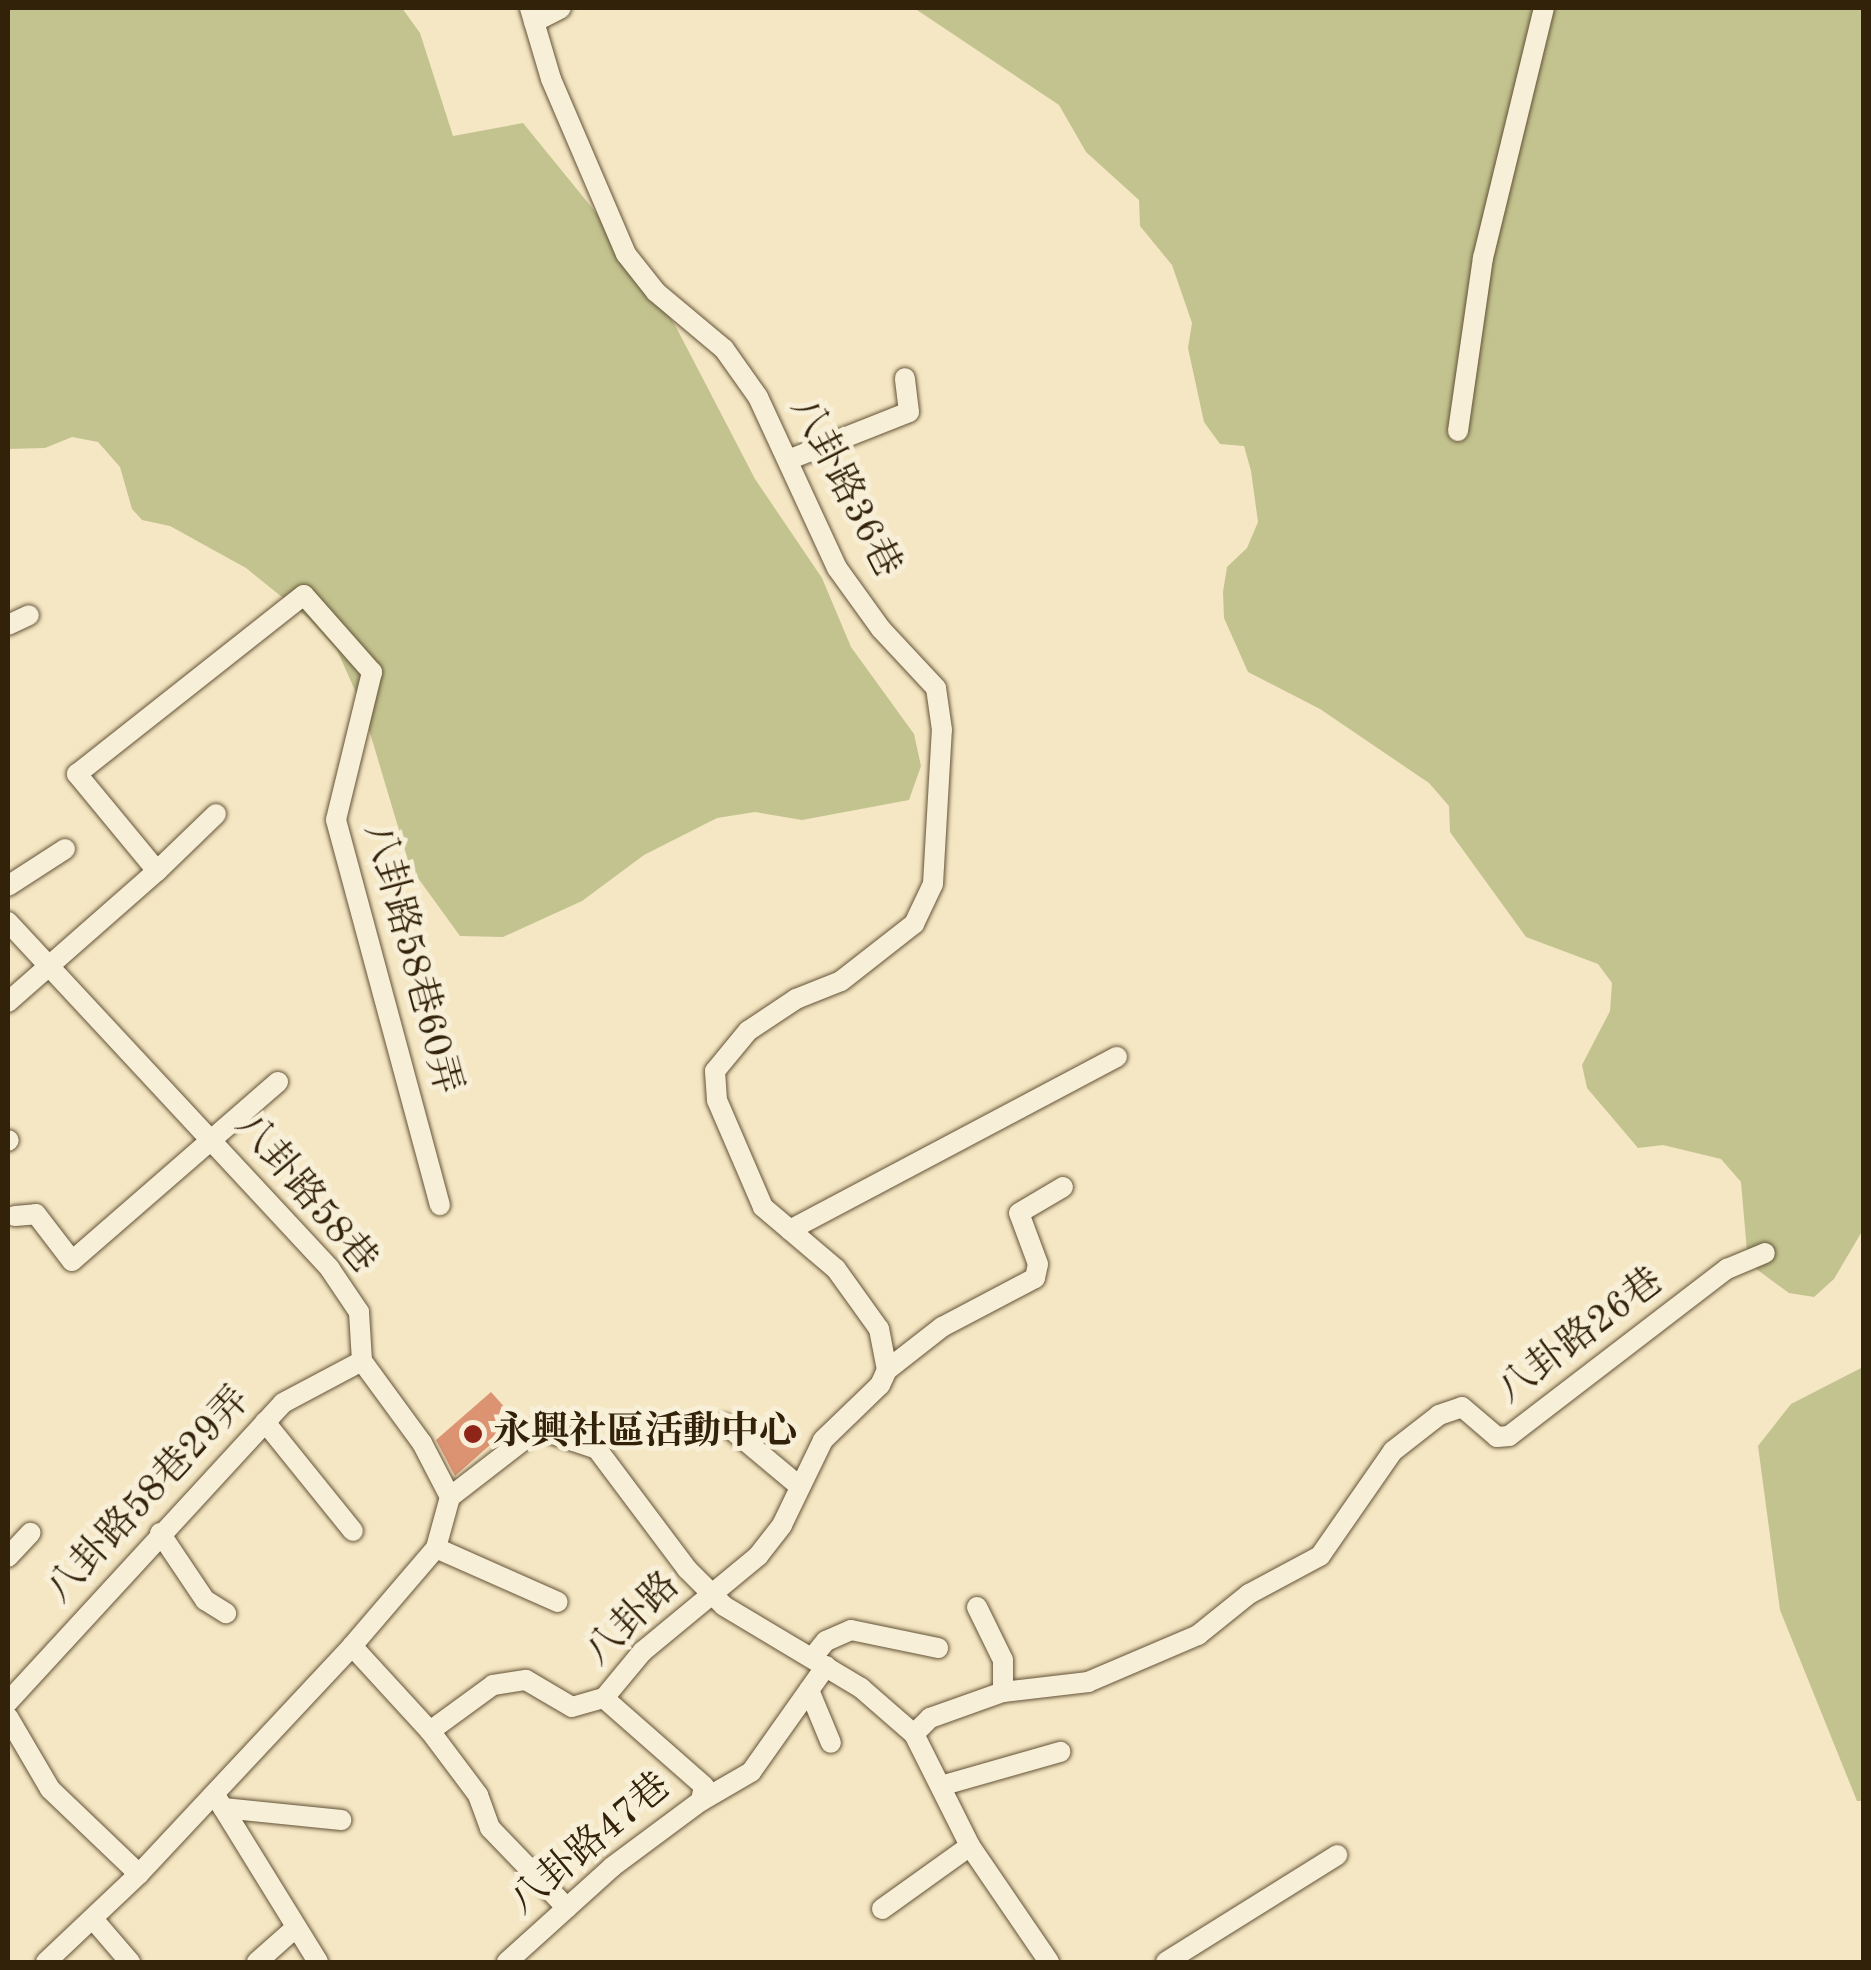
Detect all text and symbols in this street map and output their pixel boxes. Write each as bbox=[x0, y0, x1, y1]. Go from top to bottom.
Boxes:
street label: 八卦路36巷 bbox=[779, 390, 909, 586]
street label: 八卦路58巷60弄 bbox=[353, 819, 469, 1099]
street label: 八卦路58巷 bbox=[225, 1104, 385, 1284]
street label: 八卦路26巷 bbox=[1489, 1260, 1673, 1414]
street label: 八卦路58巷29弄 bbox=[37, 1379, 261, 1613]
place label: 永興社區活動中心 bbox=[493, 1411, 797, 1457]
marker: 永興社區活動中心 bbox=[462, 1423, 484, 1445]
street label: 八卦路 bbox=[576, 1564, 690, 1676]
street label: 八卦路47巷 bbox=[501, 1765, 681, 1925]

